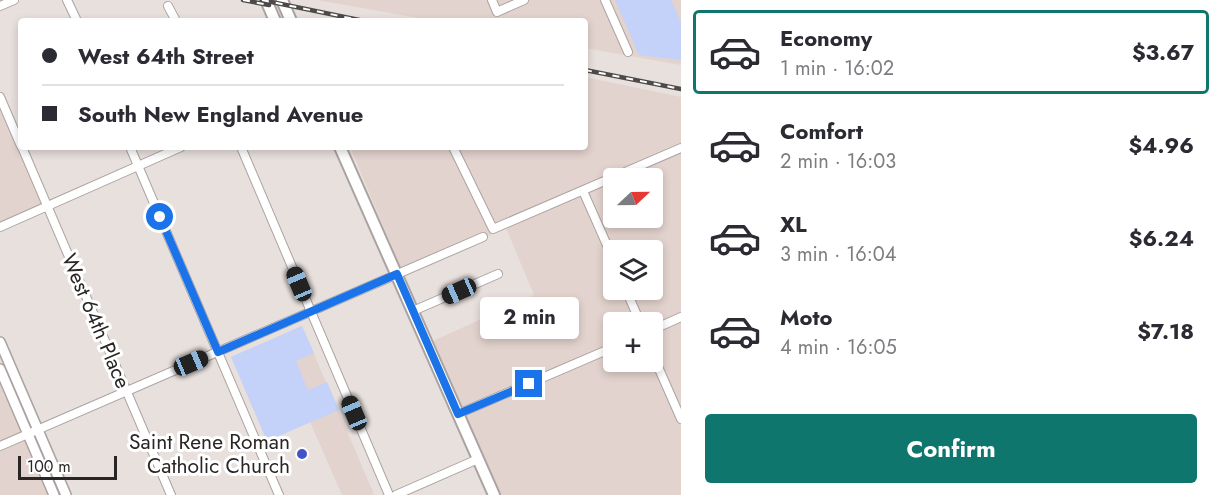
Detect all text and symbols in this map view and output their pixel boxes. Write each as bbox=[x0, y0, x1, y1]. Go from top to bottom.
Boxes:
text: Economy bbox=[780, 22, 872, 54]
icon: car bbox=[708, 25, 762, 79]
text: $3.67 bbox=[1132, 36, 1194, 68]
text: West 64th Street bbox=[78, 40, 254, 72]
text: 1 min · 16:02 bbox=[780, 54, 894, 83]
text: South New England Avenue bbox=[78, 98, 363, 130]
text: Comfort bbox=[780, 115, 863, 147]
icon: car bbox=[708, 118, 762, 172]
text: $4.96 bbox=[1128, 129, 1194, 161]
text: 2 min · 16:03 bbox=[780, 147, 896, 176]
north arrow bbox=[603, 168, 663, 228]
map controls bbox=[603, 168, 663, 372]
route start bbox=[146, 203, 173, 230]
text: XL bbox=[780, 208, 807, 240]
icon: car bbox=[708, 211, 762, 265]
text: $6.24 bbox=[1129, 222, 1194, 254]
button: layers bbox=[603, 240, 663, 300]
text: 3 min · 16:04 bbox=[780, 240, 896, 269]
street label: West 64th Place bbox=[54, 249, 138, 393]
car bbox=[284, 264, 314, 304]
car bbox=[439, 275, 479, 307]
callout: 2 min bbox=[480, 297, 578, 339]
text: Moto bbox=[780, 301, 833, 333]
text: 2 min bbox=[503, 303, 556, 332]
icon: car bbox=[708, 304, 762, 358]
button: + bbox=[603, 312, 663, 372]
text: $7.18 bbox=[1137, 315, 1194, 347]
text: 4 min · 16:05 bbox=[780, 333, 897, 362]
car bbox=[171, 348, 211, 378]
route end bbox=[515, 370, 542, 397]
car bbox=[339, 393, 369, 433]
button: Confirm bbox=[705, 414, 1197, 483]
place label: Saint Rene Roman Catholic Church bbox=[129, 427, 290, 481]
marker: Saint Rene Roman Catholic Church bbox=[295, 447, 309, 461]
scale bar bbox=[18, 453, 117, 480]
text: 100 m bbox=[27, 455, 71, 478]

